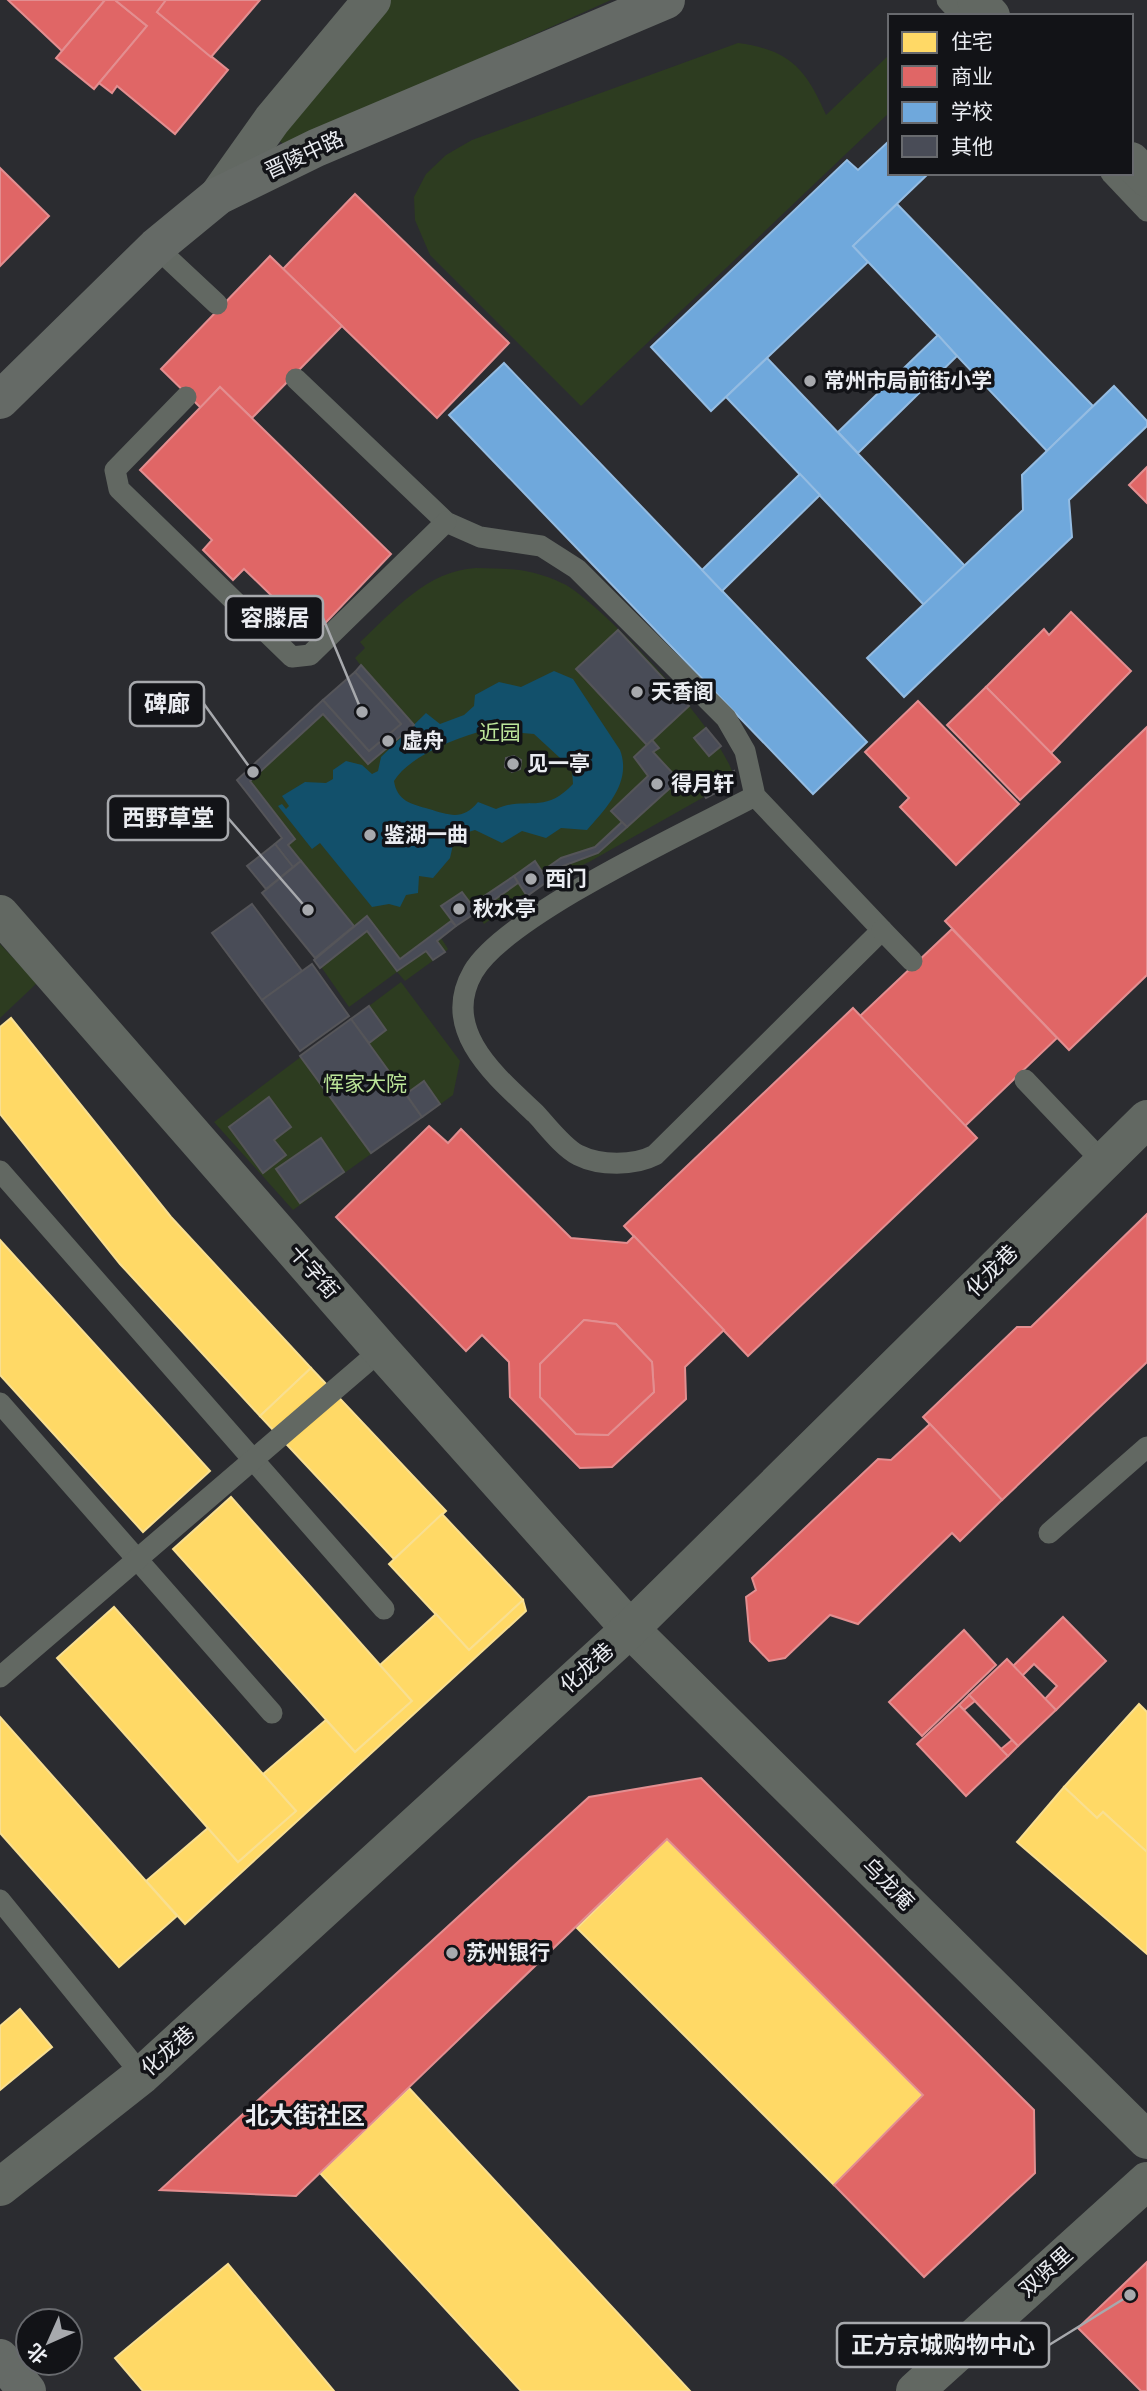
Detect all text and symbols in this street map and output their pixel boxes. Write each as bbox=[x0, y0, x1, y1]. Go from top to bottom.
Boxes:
legend bbox=[888, 14, 1133, 175]
text: 住宅 bbox=[951, 30, 993, 55]
text: 商业 bbox=[951, 65, 993, 90]
text: 学校 bbox=[951, 100, 993, 125]
street label: 晋陵中路 bbox=[261, 126, 348, 185]
text: 其他 bbox=[951, 135, 993, 160]
place label: 常州市局前街小学 bbox=[824, 369, 992, 394]
marker: 常州市局前街小学 bbox=[802, 373, 818, 389]
callout: 容滕居 bbox=[226, 596, 323, 640]
text: 容滕居 bbox=[241, 605, 310, 633]
place label: 天香阁 bbox=[651, 680, 714, 705]
callout: 碑廊 bbox=[130, 682, 204, 726]
marker: 天香阁 bbox=[629, 684, 645, 700]
text: 碑廊 bbox=[144, 691, 190, 719]
park label: 近园 bbox=[479, 721, 521, 746]
place label: 虚舟 bbox=[402, 729, 444, 754]
marker: 虚舟 bbox=[380, 733, 396, 749]
place label: 见一亭 bbox=[527, 752, 590, 777]
marker: 见一亭 bbox=[505, 756, 521, 772]
place label: 得月轩 bbox=[671, 772, 734, 797]
marker: 得月轩 bbox=[649, 776, 665, 792]
callout: 西野草堂 bbox=[108, 796, 228, 840]
text: 西野草堂 bbox=[122, 805, 214, 833]
place label: 鉴湖一曲 bbox=[384, 823, 468, 848]
marker: 鉴湖一曲 bbox=[362, 827, 378, 843]
place label: 西门 bbox=[545, 867, 587, 892]
marker: 西门 bbox=[523, 871, 539, 887]
place label: 秋水亭 bbox=[473, 897, 536, 922]
marker: 秋水亭 bbox=[451, 901, 467, 917]
park label: 恽家大院 bbox=[323, 1072, 407, 1097]
street label: 十字街 bbox=[284, 1240, 344, 1304]
street label: 化龙巷 bbox=[961, 1240, 1023, 1302]
street label: 化龙巷 bbox=[556, 1638, 619, 1699]
street label: 乌龙庵 bbox=[857, 1853, 919, 1915]
place label: 苏州银行 bbox=[466, 1941, 550, 1966]
marker: 苏州银行 bbox=[444, 1945, 460, 1961]
street label: 化龙巷 bbox=[137, 2021, 200, 2082]
district label: 北大街社区 bbox=[245, 2102, 365, 2131]
street label: 双贤里 bbox=[1015, 2242, 1078, 2303]
north arrow bbox=[14, 2307, 84, 2377]
callout: 正方京城购物中心 bbox=[837, 2323, 1049, 2367]
text: 正方京城购物中心 bbox=[851, 2332, 1035, 2360]
text: 北 bbox=[23, 2339, 52, 2368]

